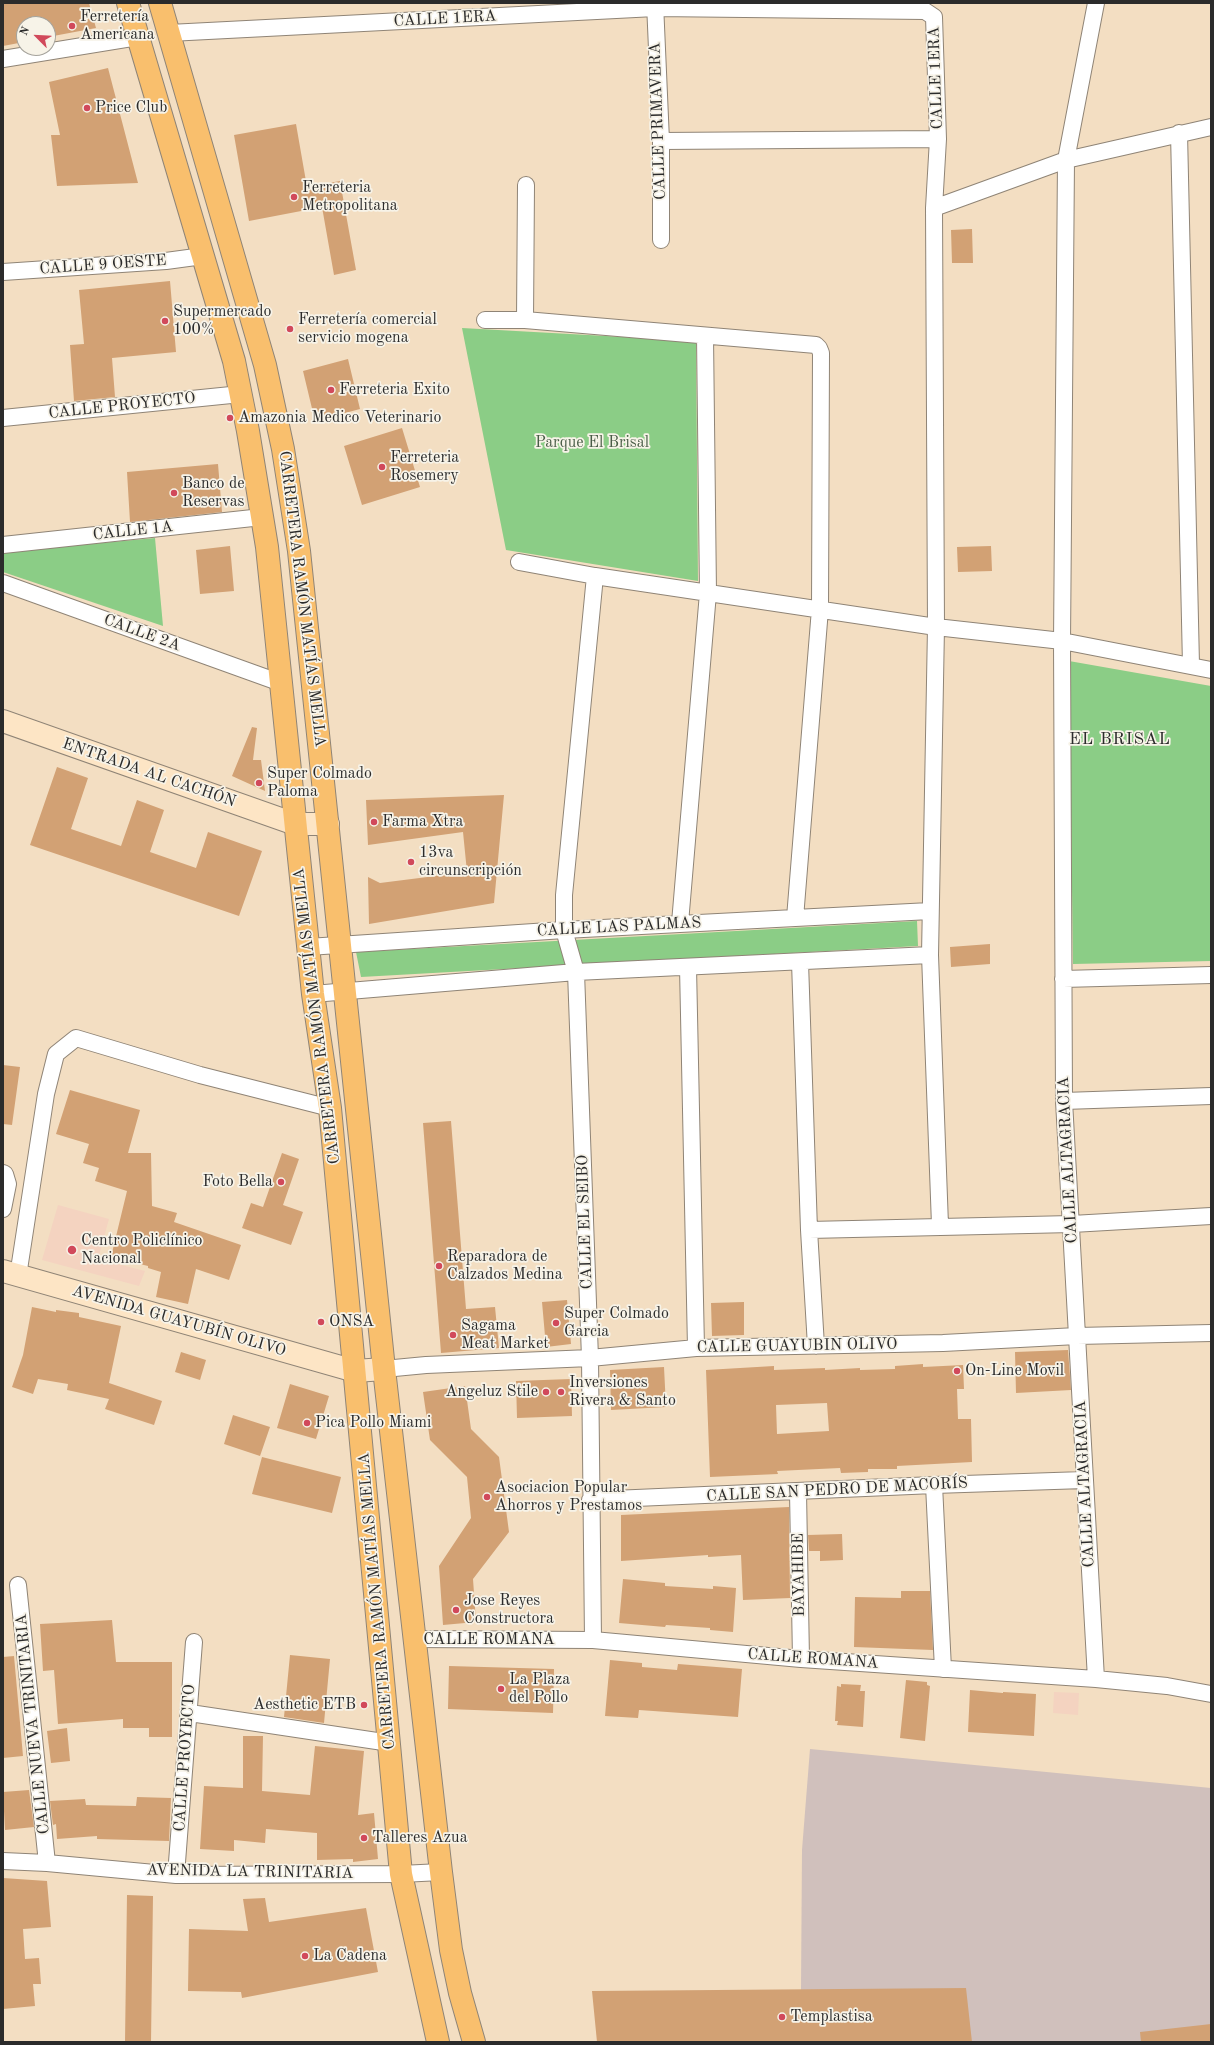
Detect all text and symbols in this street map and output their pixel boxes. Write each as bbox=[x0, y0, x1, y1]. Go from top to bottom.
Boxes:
place label: Ferretería Americana bbox=[80, 7, 155, 45]
street label: CALLE 1ERA bbox=[393, 7, 497, 31]
north arrow bbox=[16, 16, 56, 56]
marker: Ferretería Americana bbox=[67, 21, 77, 31]
text: N bbox=[19, 25, 32, 37]
street label: CALLE 1ERA bbox=[925, 26, 947, 130]
street label: CALLE PRIMAVERA bbox=[646, 42, 670, 200]
place label: Price Club bbox=[95, 98, 167, 118]
marker: Price Club bbox=[82, 103, 92, 113]
place label: Ferreteria Metropolitana bbox=[302, 178, 398, 216]
marker: Ferreteria Metropolitana bbox=[289, 192, 299, 202]
street label: CALLE 9 OESTE bbox=[39, 251, 167, 279]
place label: Supermercado 100% bbox=[173, 302, 271, 340]
place label: Ferretería comercial servicio mogena bbox=[298, 310, 437, 348]
marker: Supermercado 100% bbox=[160, 316, 170, 326]
marker: Ferretería comercial servicio mogena bbox=[285, 324, 295, 334]
place label: Ferreteria Exito bbox=[339, 380, 450, 400]
marker: Ferreteria Exito bbox=[326, 385, 336, 395]
street label: CALLE PROYECTO bbox=[48, 389, 196, 423]
place label: Amazonia Medico Veterinario bbox=[238, 408, 441, 428]
marker: Amazonia Medico Veterinario bbox=[225, 413, 235, 423]
park label: Parque El Brisal bbox=[535, 433, 649, 453]
place label: Ferreteria Rosemery bbox=[390, 448, 459, 486]
street label: CARRETERA RAMÓN MATÍAS MELLA bbox=[274, 450, 330, 748]
marker: Ferreteria Rosemery bbox=[377, 462, 387, 472]
place label: Banco de Reservas bbox=[182, 474, 245, 512]
marker: Banco de Reservas bbox=[169, 488, 179, 498]
street label: CALLE 1A bbox=[92, 517, 174, 545]
street label: CALLE 2A bbox=[101, 610, 183, 656]
district label: EL BRISAL bbox=[1069, 730, 1171, 750]
street label: ENTRADA AL CACHÓN bbox=[60, 734, 238, 812]
place label: Super Colmado Paloma bbox=[267, 764, 372, 802]
marker: Super Colmado Paloma bbox=[254, 778, 264, 788]
place label: Farma Xtra bbox=[382, 812, 463, 832]
marker: Farma Xtra bbox=[369, 817, 379, 827]
place label: 13va circunscripción bbox=[419, 843, 522, 881]
marker: 13va circunscripción bbox=[406, 857, 416, 867]
street label: CARRETERA RAMÓN MATÍAS MELLA bbox=[289, 867, 345, 1165]
street label: CALLE LAS PALMAS bbox=[536, 913, 702, 941]
street label: CALLE ALTAGRACIA bbox=[1054, 1076, 1082, 1244]
street label: CALLE EL SEIBO bbox=[573, 1154, 597, 1290]
place label: Foto Bella bbox=[202, 1172, 273, 1192]
marker: Foto Bella bbox=[276, 1177, 286, 1187]
place label: Centro Policlínico Nacional bbox=[81, 1231, 202, 1269]
marker: Centro Policlínico Nacional bbox=[66, 1244, 78, 1256]
place label: Reparadora de Calzados Medina bbox=[447, 1247, 563, 1285]
marker: Reparadora de Calzados Medina bbox=[434, 1261, 444, 1271]
street label: AVENIDA GUAYUBÍN OLIVO bbox=[70, 1281, 288, 1361]
place label: Super Colmado Garcia bbox=[564, 1304, 669, 1342]
place label: ONSA bbox=[329, 1312, 374, 1332]
place label: Sagama Meat Market bbox=[461, 1316, 549, 1354]
marker: ONSA bbox=[316, 1317, 326, 1327]
marker: Super Colmado Garcia bbox=[551, 1318, 561, 1328]
marker: Sagama Meat Market bbox=[448, 1330, 458, 1340]
street label: CALLE GUAYUBIN OLIVO bbox=[696, 1335, 898, 1357]
place label: On-Line Movil bbox=[965, 1361, 1064, 1381]
marker: On-Line Movil bbox=[952, 1366, 962, 1376]
place label: Inversiones Rivera & Santo bbox=[569, 1373, 676, 1411]
place label: Angeluz Stile bbox=[445, 1382, 538, 1402]
marker: Angeluz Stile bbox=[541, 1387, 551, 1397]
marker: Inversiones Rivera & Santo bbox=[556, 1387, 566, 1397]
street label: CALLE ALTAGRACIA bbox=[1071, 1400, 1099, 1568]
place label: Pica Pollo Miami bbox=[315, 1413, 431, 1433]
marker: Pica Pollo Miami bbox=[302, 1418, 312, 1428]
street label: CARRETERA RAMÓN MATÍAS MELLA bbox=[354, 1451, 400, 1751]
street label: CALLE SAN PEDRO DE MACORÍS bbox=[706, 1474, 968, 1506]
place label: Asociacion Popular Ahorros y Prestamos bbox=[495, 1478, 642, 1516]
marker: Asociacion Popular Ahorros y Prestamos bbox=[482, 1492, 492, 1502]
street label: BAYAHIBE bbox=[789, 1533, 809, 1617]
place label: Jose Reyes Constructora bbox=[464, 1591, 554, 1629]
marker: Jose Reyes Constructora bbox=[451, 1605, 461, 1615]
street label: CALLE NUEVA TRINITARIA bbox=[12, 1613, 54, 1835]
street label: CALLE ROMANA bbox=[423, 1630, 555, 1650]
street label: CALLE ROMANA bbox=[747, 1645, 879, 1673]
place label: La Plaza del Pollo bbox=[509, 1670, 570, 1708]
street label: CALLE PROYECTO bbox=[170, 1684, 200, 1832]
marker: La Plaza del Pollo bbox=[496, 1684, 506, 1694]
place label: Aesthetic ETB bbox=[253, 1695, 356, 1715]
marker: Aesthetic ETB bbox=[359, 1700, 369, 1710]
place label: Talleres Azua bbox=[372, 1828, 468, 1848]
marker: Talleres Azua bbox=[359, 1833, 369, 1843]
street label: AVENIDA LA TRINITARIA bbox=[146, 1861, 354, 1883]
place label: La Cadena bbox=[313, 1946, 387, 1966]
marker: La Cadena bbox=[300, 1951, 310, 1961]
place label: Templastisa bbox=[790, 2007, 873, 2027]
marker: Templastisa bbox=[777, 2012, 787, 2022]

